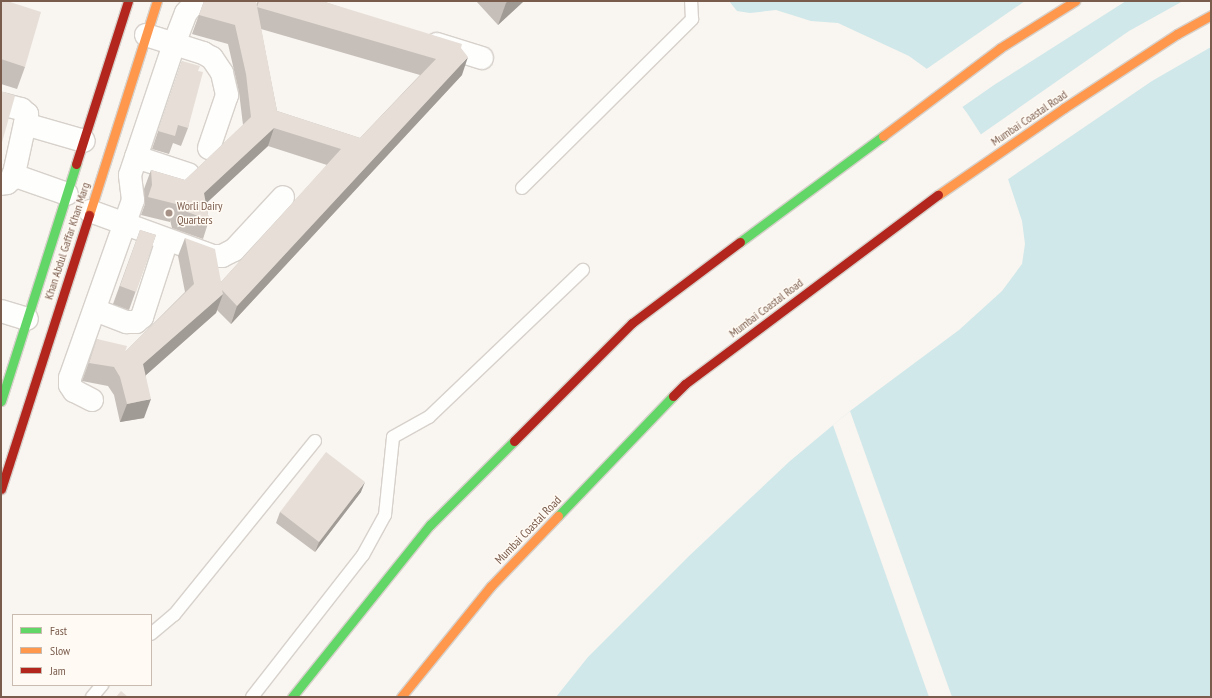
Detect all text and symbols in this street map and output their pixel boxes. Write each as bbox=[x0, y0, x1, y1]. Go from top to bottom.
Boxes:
street label: Mumbai Coastal Road bbox=[988, 87, 1070, 149]
street label: Khan Abdul Gaffar Khan Marg bbox=[41, 180, 93, 302]
place label: Worli Dairy Quarters bbox=[177, 199, 223, 227]
marker: Worli Dairy Quarters bbox=[164, 208, 174, 218]
street label: Mumbai Coastal Road bbox=[726, 275, 806, 341]
street label: Mumbai Coastal Road bbox=[492, 493, 564, 567]
legend bbox=[12, 614, 152, 686]
text: Fast bbox=[50, 623, 67, 638]
text: Slow bbox=[50, 643, 70, 658]
text: Jam bbox=[50, 663, 66, 678]

